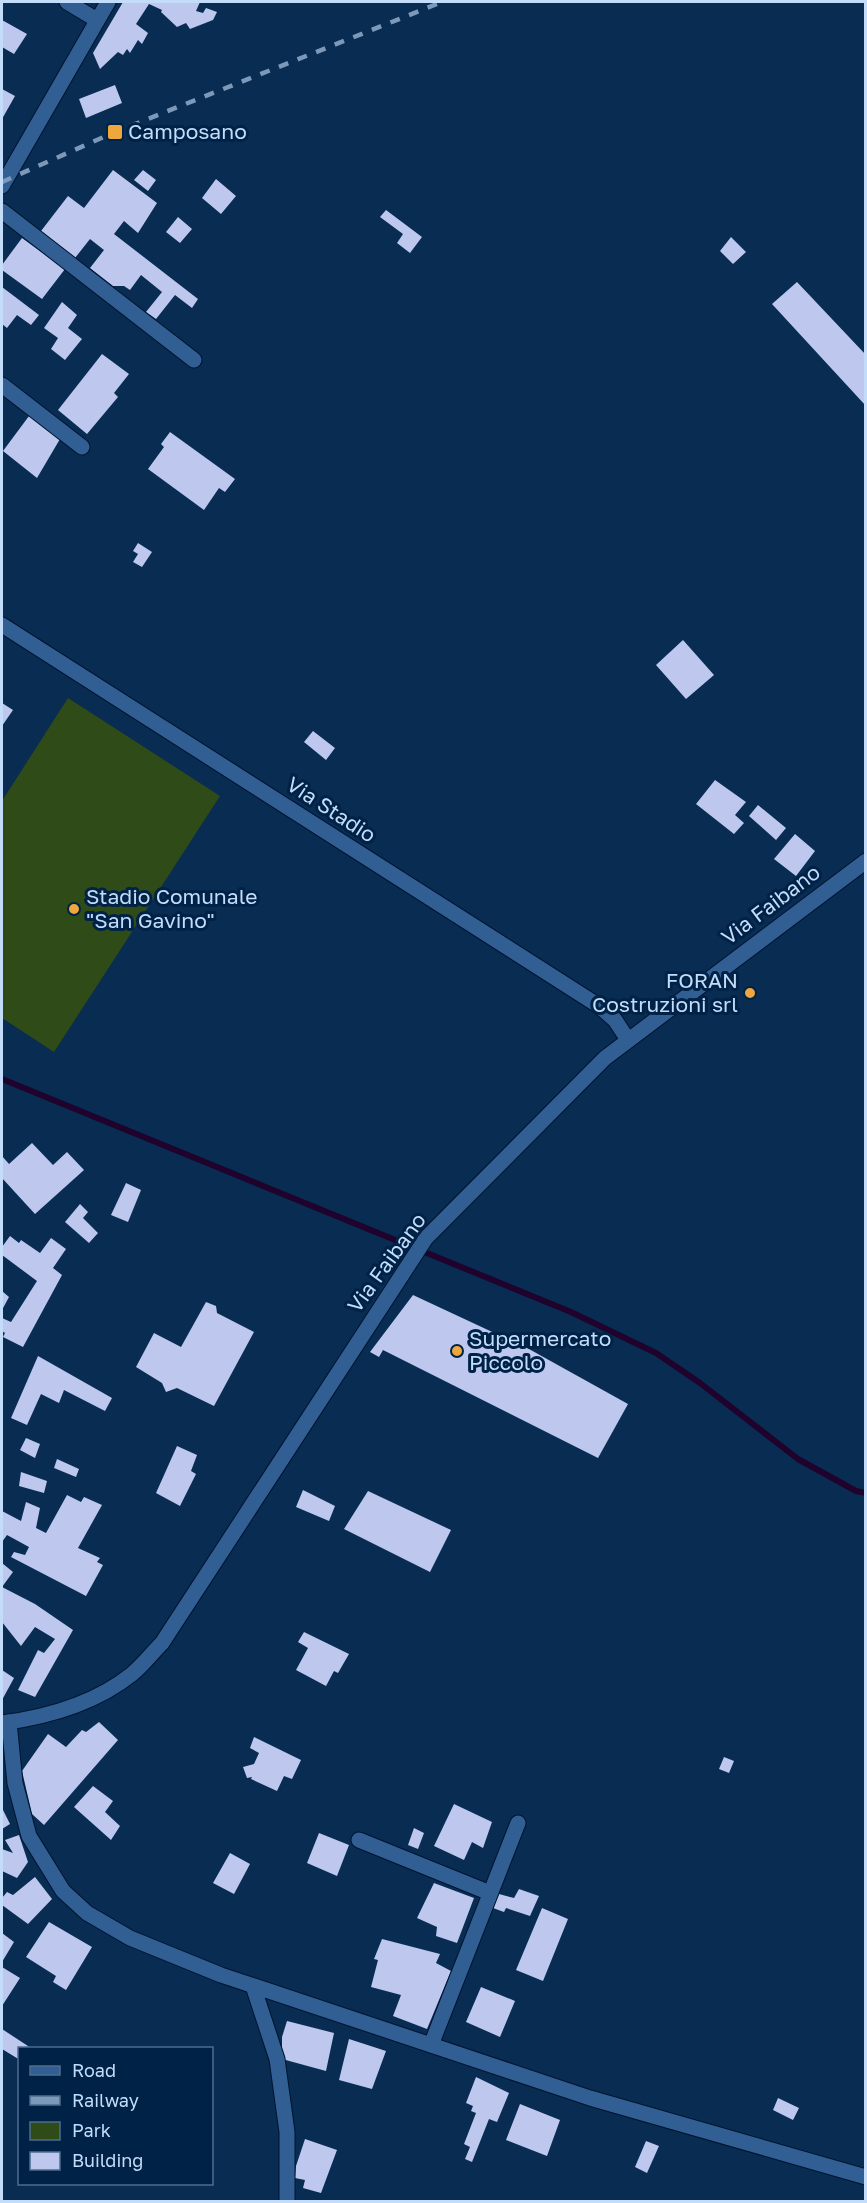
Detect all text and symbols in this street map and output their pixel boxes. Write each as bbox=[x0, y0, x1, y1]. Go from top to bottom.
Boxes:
place label: Camposano bbox=[128, 118, 247, 144]
marker: Camposano bbox=[106, 123, 124, 141]
street label: Via Stadio bbox=[282, 771, 381, 848]
street label: Via Faibano bbox=[716, 859, 825, 950]
place label: Stadio Comunale "San Gavino" bbox=[86, 883, 257, 933]
marker: Stadio Comunale "San Gavino" bbox=[67, 902, 81, 916]
place label: FORAN Costruzioni srl bbox=[592, 967, 738, 1017]
marker: FORAN Costruzioni srl bbox=[743, 986, 757, 1000]
street label: Via Faibano bbox=[341, 1208, 431, 1317]
place label: Supermercato Piccolo bbox=[469, 1325, 611, 1375]
marker: Supermercato Piccolo bbox=[450, 1344, 464, 1358]
legend bbox=[18, 2047, 213, 2185]
text: Road bbox=[72, 2059, 116, 2081]
text: Railway bbox=[72, 2089, 139, 2111]
text: Park bbox=[72, 2119, 111, 2141]
text: Building bbox=[72, 2149, 143, 2171]

